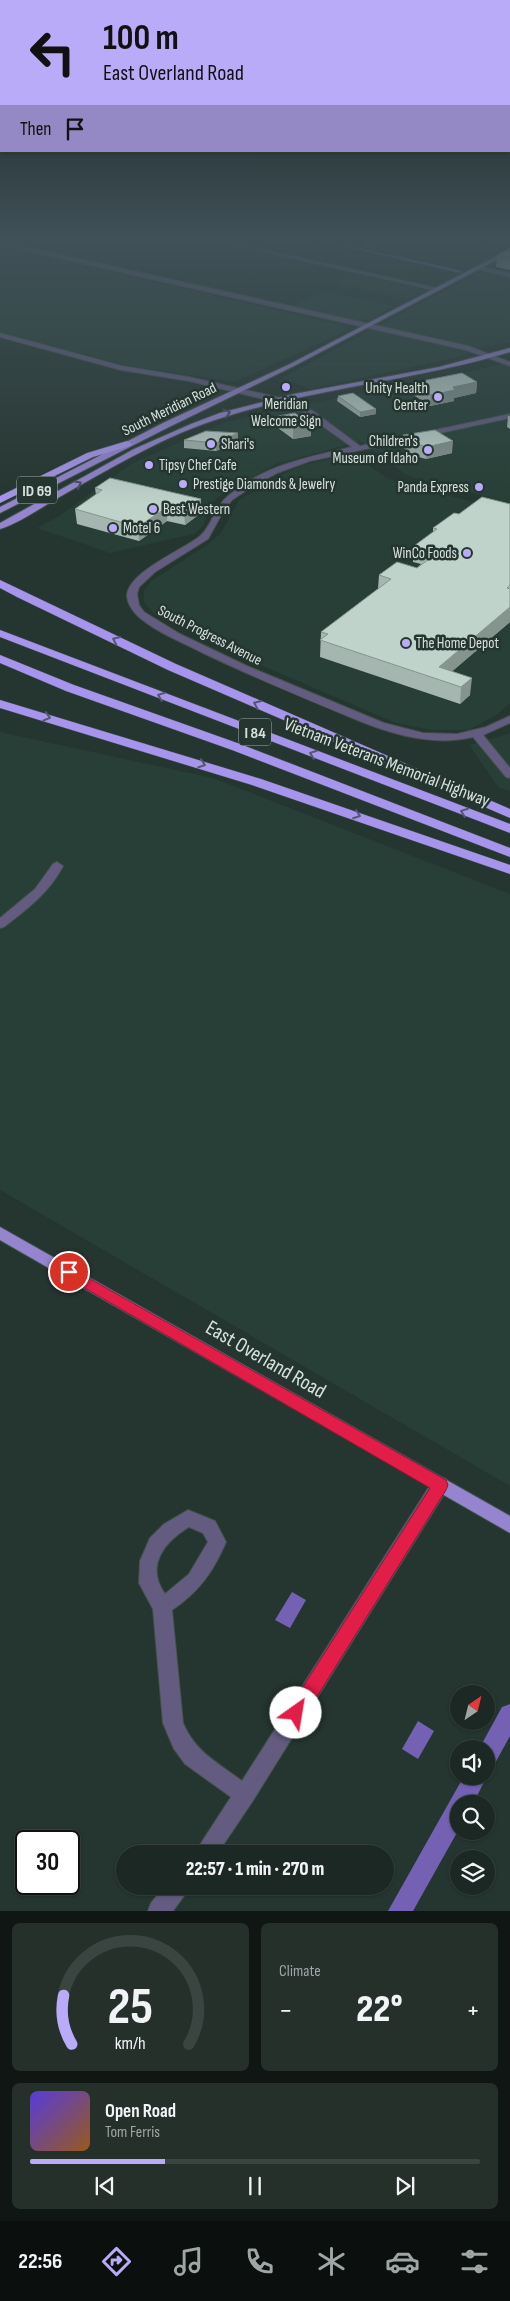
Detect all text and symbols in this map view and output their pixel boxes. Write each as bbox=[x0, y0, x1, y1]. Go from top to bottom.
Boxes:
text: 100 m bbox=[103, 17, 179, 60]
icon: left bbox=[20, 20, 85, 85]
text: East Overland Road bbox=[103, 60, 244, 87]
icon: arrive bbox=[61, 115, 89, 143]
text: Then bbox=[20, 118, 51, 141]
street label: South Meridian Road bbox=[119, 378, 220, 441]
place label: Unity Health Center bbox=[365, 379, 429, 415]
marker: Meridian Welcome Sign bbox=[280, 381, 292, 393]
marker: Unity Health Center bbox=[432, 391, 444, 403]
place label: Meridian Welcome Sign bbox=[251, 395, 321, 431]
one-way arrow bbox=[223, 409, 231, 419]
place label: Children's Museum of Idaho bbox=[333, 432, 418, 468]
place label: Shari's bbox=[221, 435, 254, 454]
marker: Shari's bbox=[205, 438, 217, 450]
marker: Children's Museum of Idaho bbox=[422, 444, 434, 456]
place label: Tipsy Chef Cafe bbox=[159, 456, 237, 475]
marker: Tipsy Chef Cafe bbox=[143, 459, 155, 471]
place label: Prestige Diamonds & Jewelry bbox=[193, 475, 335, 494]
road number: ID 69 bbox=[17, 476, 57, 504]
marker: Prestige Diamonds & Jewelry bbox=[177, 478, 189, 490]
place label: Panda Express bbox=[398, 478, 469, 497]
one-way arrow bbox=[73, 480, 82, 490]
marker: Panda Express bbox=[473, 481, 485, 493]
place label: Best Western bbox=[163, 500, 230, 519]
marker: Best Western bbox=[147, 503, 159, 515]
place label: Motel 6 bbox=[123, 519, 160, 538]
marker: Motel 6 bbox=[107, 522, 119, 534]
place label: WinCo Foods bbox=[393, 544, 457, 563]
marker: WinCo Foods bbox=[461, 547, 473, 559]
street label: South Progress Avenue bbox=[154, 601, 265, 670]
place label: The Home Depot bbox=[416, 634, 500, 653]
one-way arrow bbox=[112, 636, 121, 647]
marker: The Home Depot bbox=[400, 637, 412, 649]
one-way arrow bbox=[157, 692, 166, 702]
one-way arrow bbox=[253, 700, 262, 711]
one-way arrow bbox=[42, 711, 51, 721]
street label: Vietnam Veterans Memorial Highway bbox=[281, 713, 493, 812]
road number: I 84 bbox=[239, 719, 271, 746]
one-way arrow bbox=[309, 750, 317, 760]
one-way arrow bbox=[198, 758, 206, 768]
one-way arrow bbox=[461, 808, 469, 818]
one-way arrow bbox=[352, 809, 361, 819]
pin bbox=[48, 1251, 90, 1293]
icon: arrive bbox=[55, 1258, 83, 1286]
street label: East Overland Road bbox=[201, 1315, 330, 1404]
north arrow bbox=[450, 1685, 495, 1730]
map controls bbox=[450, 1685, 495, 1895]
position arrow bbox=[269, 1686, 321, 1738]
button: sound bbox=[450, 1740, 495, 1785]
button: search bbox=[450, 1795, 495, 1840]
speed limit sign: 30 bbox=[15, 1830, 80, 1895]
button: layers bbox=[450, 1850, 495, 1895]
text: 22:57 · 1 min · 270 m bbox=[186, 1858, 324, 1881]
text: Climate bbox=[279, 1962, 321, 1981]
text: 25 bbox=[108, 1976, 153, 2039]
text: 22° bbox=[356, 1987, 403, 2032]
text: − bbox=[279, 1994, 293, 2027]
text: + bbox=[466, 1994, 480, 2027]
text: km/h bbox=[115, 2033, 146, 2054]
text: Open Road bbox=[105, 2100, 176, 2123]
text: Tom Ferris bbox=[105, 2123, 160, 2142]
icon: previous bbox=[91, 2172, 119, 2200]
icon: pause bbox=[241, 2172, 269, 2200]
icon: next bbox=[391, 2172, 419, 2200]
icon: directions bbox=[99, 2244, 134, 2279]
icon: music bbox=[171, 2244, 206, 2279]
icon: phone bbox=[242, 2244, 277, 2279]
icon: climate bbox=[314, 2244, 349, 2279]
icon: car bbox=[385, 2244, 420, 2279]
icon: filters bbox=[457, 2244, 492, 2279]
text: 22:56 bbox=[18, 2248, 62, 2275]

